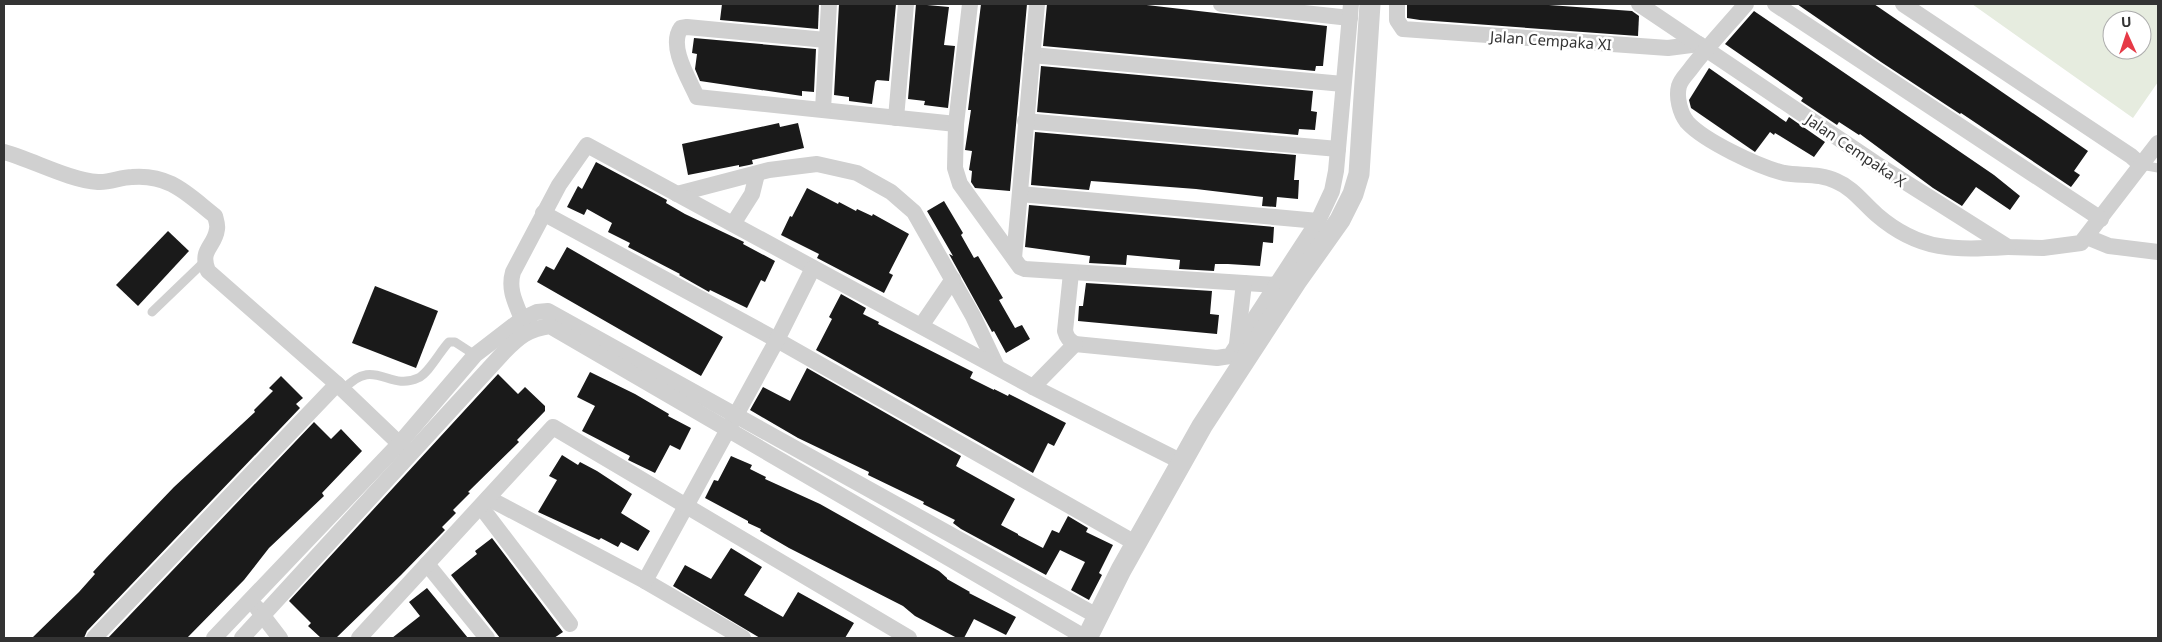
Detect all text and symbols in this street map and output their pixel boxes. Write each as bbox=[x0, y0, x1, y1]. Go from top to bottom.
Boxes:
north arrow bbox=[2102, 10, 2152, 60]
text: U bbox=[2121, 12, 2132, 31]
street label: Jalan Cempaka XI bbox=[1488, 26, 1612, 54]
street label: Jalan Cempaka X bbox=[1800, 108, 1910, 191]

